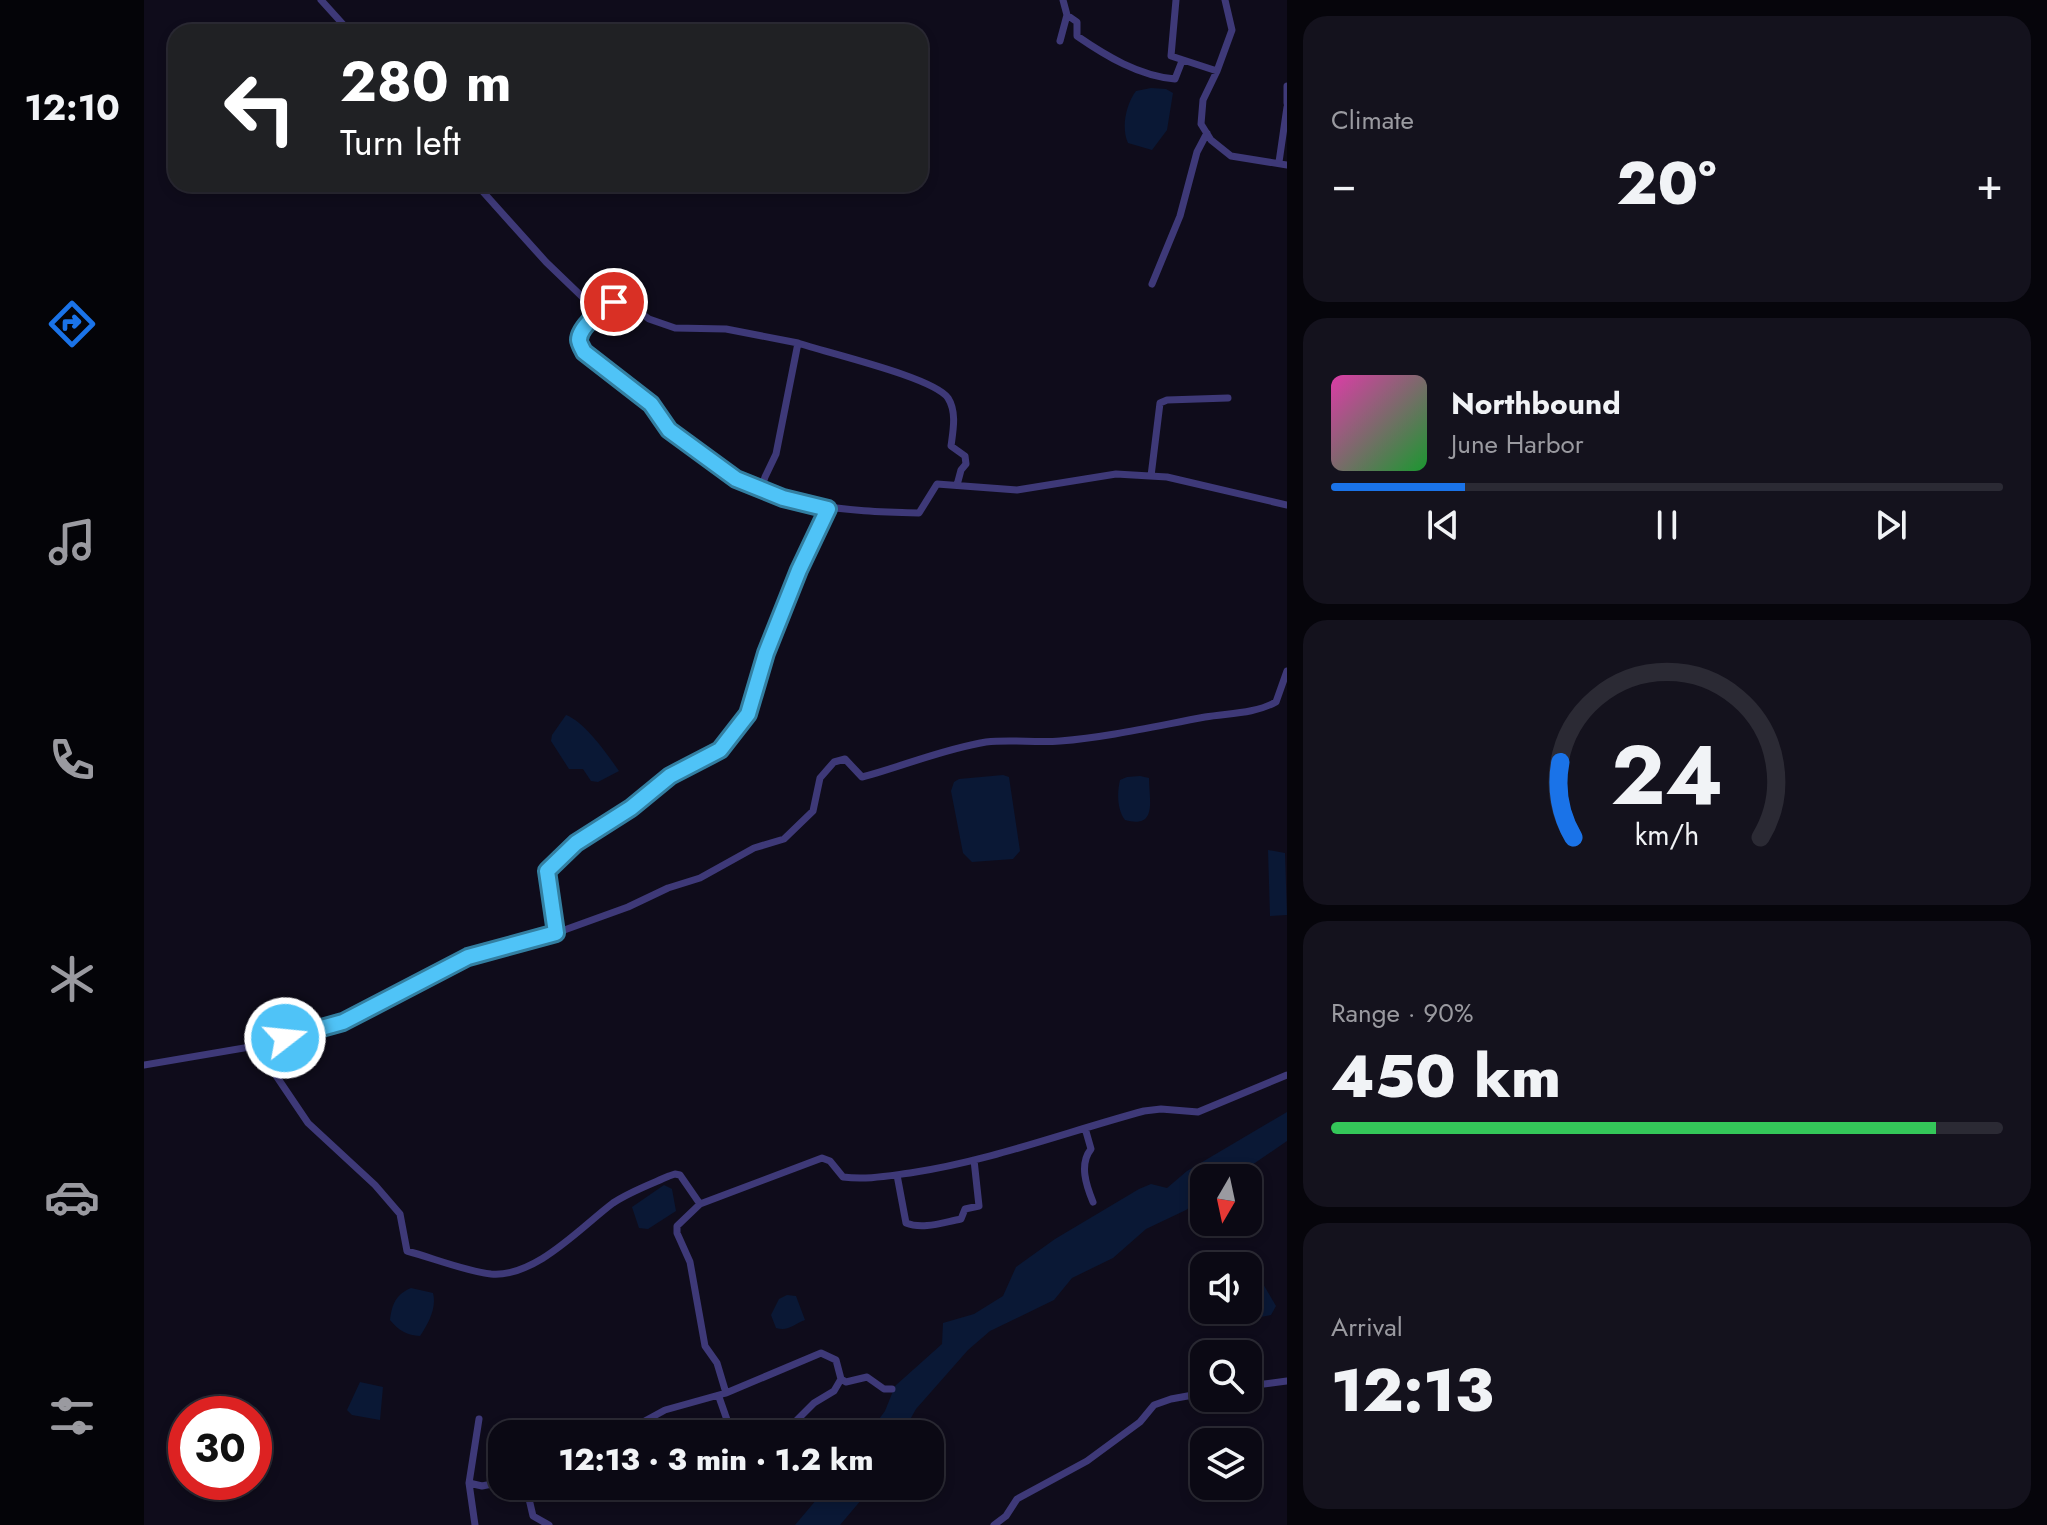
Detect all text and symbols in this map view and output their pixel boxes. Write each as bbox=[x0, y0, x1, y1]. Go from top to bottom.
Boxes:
text: 280 m bbox=[340, 41, 512, 122]
icon: left bbox=[208, 56, 312, 160]
text: 12:10 bbox=[24, 81, 120, 133]
text: Climate bbox=[1331, 101, 1414, 139]
text: Turn left bbox=[340, 116, 461, 168]
text: 20° bbox=[1617, 140, 1716, 227]
text: − bbox=[1331, 152, 1357, 216]
text: + bbox=[1976, 152, 2003, 216]
pin bbox=[580, 268, 648, 336]
icon: arrive bbox=[592, 280, 636, 324]
icon: directions bbox=[44, 296, 100, 352]
text: Northbound bbox=[1451, 382, 1621, 425]
text: June Harbor bbox=[1451, 425, 1584, 463]
icon: previous bbox=[1421, 503, 1465, 547]
icon: pause bbox=[1645, 503, 1689, 547]
icon: next bbox=[1869, 503, 1913, 547]
icon: music bbox=[44, 514, 100, 570]
text: 24 bbox=[1611, 715, 1723, 835]
icon: phone bbox=[44, 732, 100, 788]
text: km/h bbox=[1635, 815, 1699, 857]
icon: climate bbox=[44, 951, 100, 1007]
text: Range · 90% bbox=[1331, 994, 1473, 1032]
position arrow bbox=[243, 996, 327, 1080]
text: 450 km bbox=[1331, 1033, 1561, 1120]
north arrow bbox=[1190, 1164, 1262, 1236]
map controls bbox=[1190, 1164, 1262, 1500]
icon: car bbox=[44, 1169, 100, 1225]
button: sound bbox=[1190, 1252, 1262, 1324]
text: Arrival bbox=[1331, 1308, 1403, 1346]
button: search bbox=[1190, 1340, 1262, 1412]
text: 12:13 bbox=[1331, 1347, 1493, 1434]
icon: filters bbox=[44, 1388, 100, 1444]
speed limit sign: 30 bbox=[168, 1396, 272, 1500]
button: layers bbox=[1190, 1428, 1262, 1500]
text: 12:13 · 3 min · 1.2 km bbox=[559, 1438, 874, 1481]

